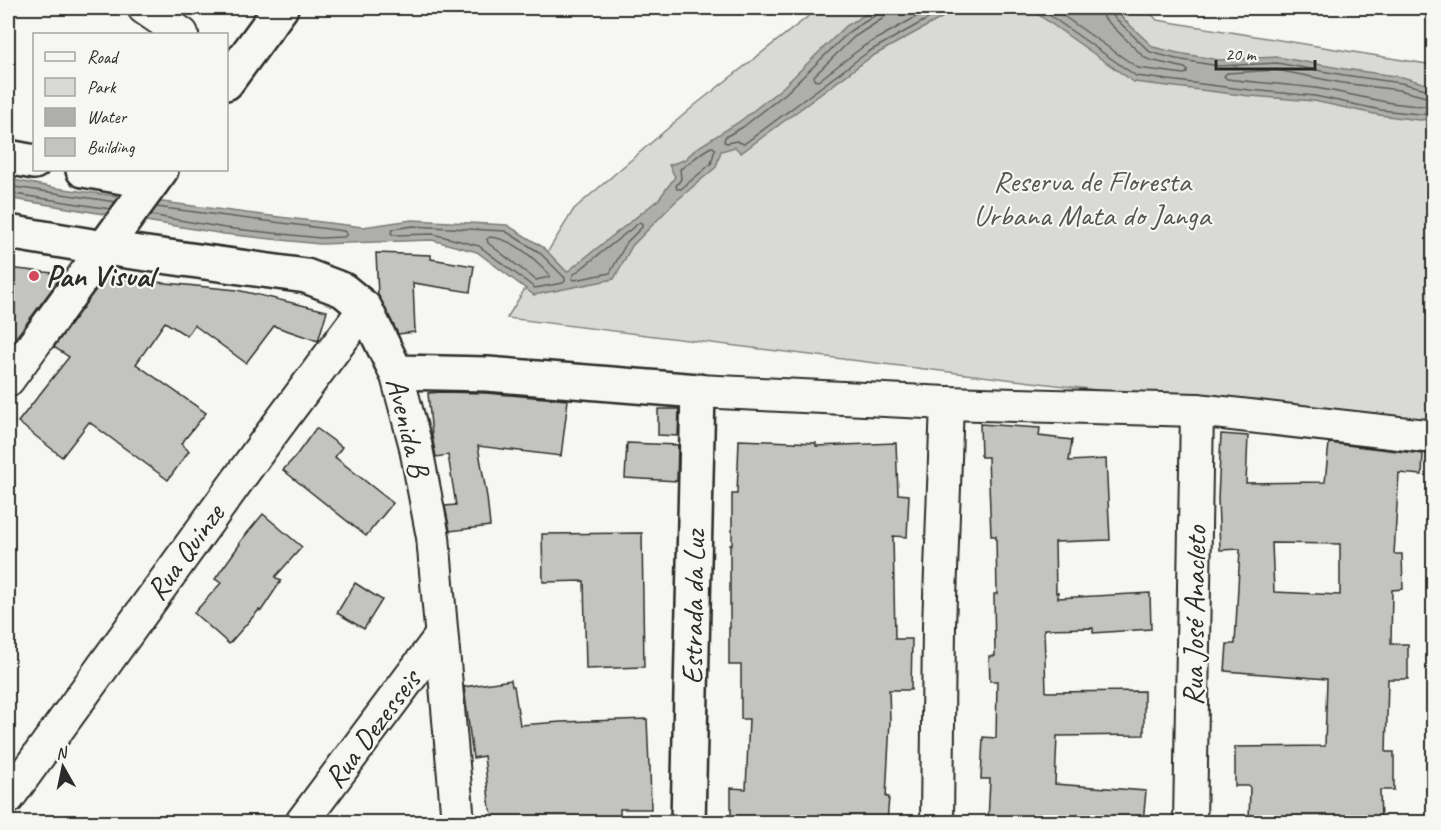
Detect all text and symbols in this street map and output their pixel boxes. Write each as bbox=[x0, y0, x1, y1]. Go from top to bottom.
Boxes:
legend bbox=[33, 33, 228, 171]
scale bar bbox=[1216, 33, 1315, 71]
text: 20 m bbox=[1225, 43, 1258, 65]
text: Road bbox=[87, 46, 120, 68]
text: Park bbox=[87, 76, 117, 98]
text: Water bbox=[87, 106, 128, 128]
text: Building bbox=[87, 136, 136, 158]
park label: Reserva de Floresta Urbana Mata do Janga bbox=[973, 162, 1212, 234]
place label: Pan Visual bbox=[46, 257, 160, 295]
marker: Pan Visual bbox=[27, 269, 41, 283]
street label: Avenida B bbox=[377, 374, 439, 483]
street label: Rua Quinze bbox=[137, 495, 234, 608]
street label: Rua José Anacleto bbox=[1173, 524, 1215, 706]
street label: Estrada da Luz bbox=[673, 528, 713, 685]
street label: Rua Dezesseis bbox=[315, 660, 430, 796]
north arrow bbox=[33, 737, 93, 797]
text: N bbox=[54, 742, 70, 764]

